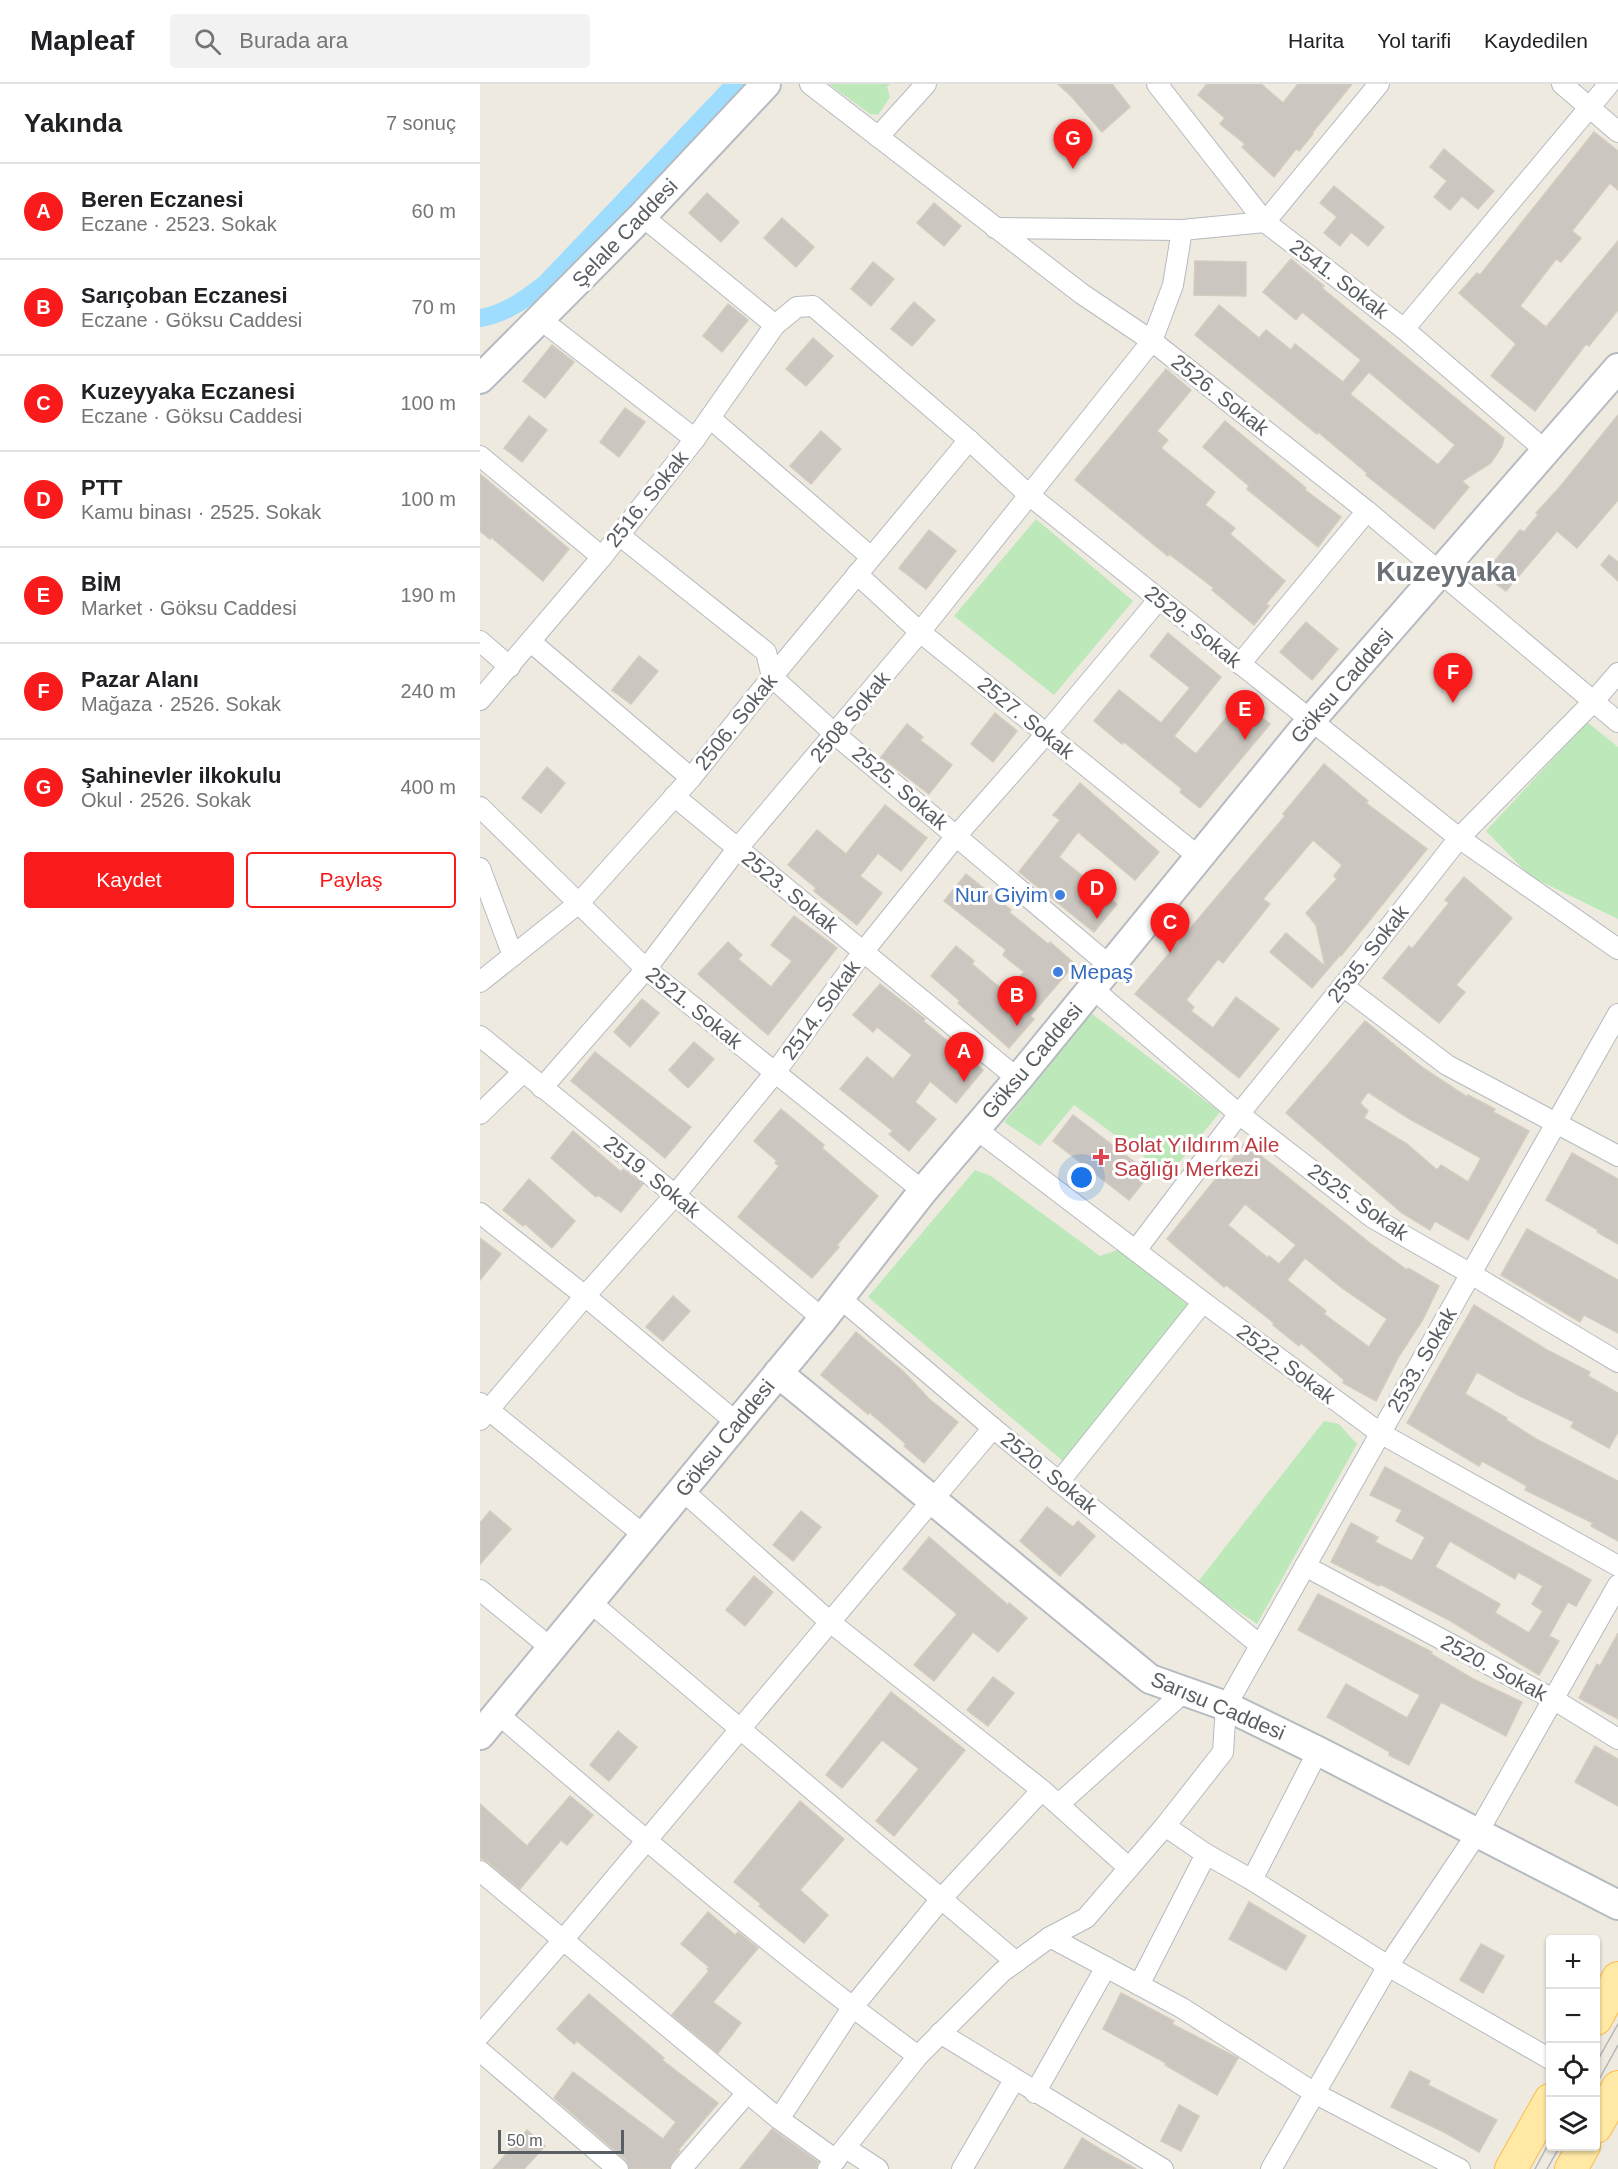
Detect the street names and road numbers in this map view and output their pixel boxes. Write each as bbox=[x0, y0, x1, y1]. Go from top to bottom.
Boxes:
street label: Şelale Caddesi bbox=[567, 174, 682, 291]
street label: 2541. Sokak bbox=[1286, 234, 1393, 323]
street label: 2526. Sokak bbox=[1167, 350, 1274, 440]
street label: 2516. Sokak bbox=[601, 446, 693, 551]
street label: 2529. Sokak bbox=[1141, 581, 1246, 673]
street label: Göksu Caddesi bbox=[1286, 624, 1397, 747]
street label: 2508 Sokak bbox=[805, 666, 894, 767]
street label: 2506. Sokak bbox=[690, 669, 782, 774]
street label: 2527. Sokak bbox=[974, 672, 1079, 764]
street label: 2525. Sokak bbox=[848, 741, 953, 834]
street label: 2523. Sokak bbox=[738, 846, 843, 938]
street label: 2535. Sokak bbox=[1323, 900, 1413, 1007]
street label: 2514. Sokak bbox=[777, 955, 865, 1064]
street label: 2521. Sokak bbox=[642, 962, 747, 1054]
street label: Göksu Caddesi bbox=[977, 998, 1087, 1123]
street label: 2519. Sokak bbox=[600, 1131, 705, 1223]
street label: 2525. Sokak bbox=[1304, 1159, 1413, 1245]
street label: 2533. Sokak bbox=[1382, 1303, 1461, 1416]
street label: 2522. Sokak bbox=[1233, 1319, 1340, 1408]
street label: Göksu Caddesi bbox=[670, 1375, 779, 1501]
street label: 2520. Sokak bbox=[997, 1427, 1102, 1519]
street label: 2520. Sokak bbox=[1437, 1630, 1552, 1705]
street label: Sarısu Caddesi bbox=[1148, 1667, 1289, 1744]

